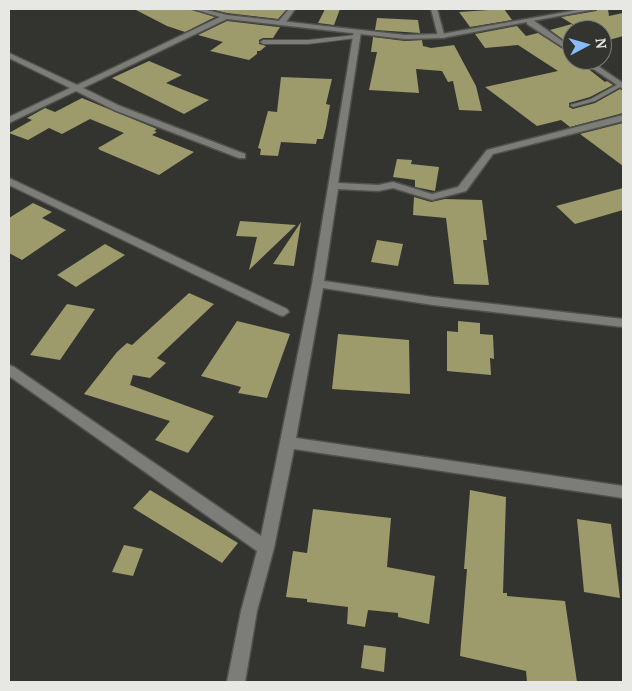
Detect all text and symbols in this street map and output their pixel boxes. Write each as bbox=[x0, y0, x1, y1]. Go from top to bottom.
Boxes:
north arrow bbox=[562, 20, 612, 70]
text: N bbox=[591, 37, 611, 50]

